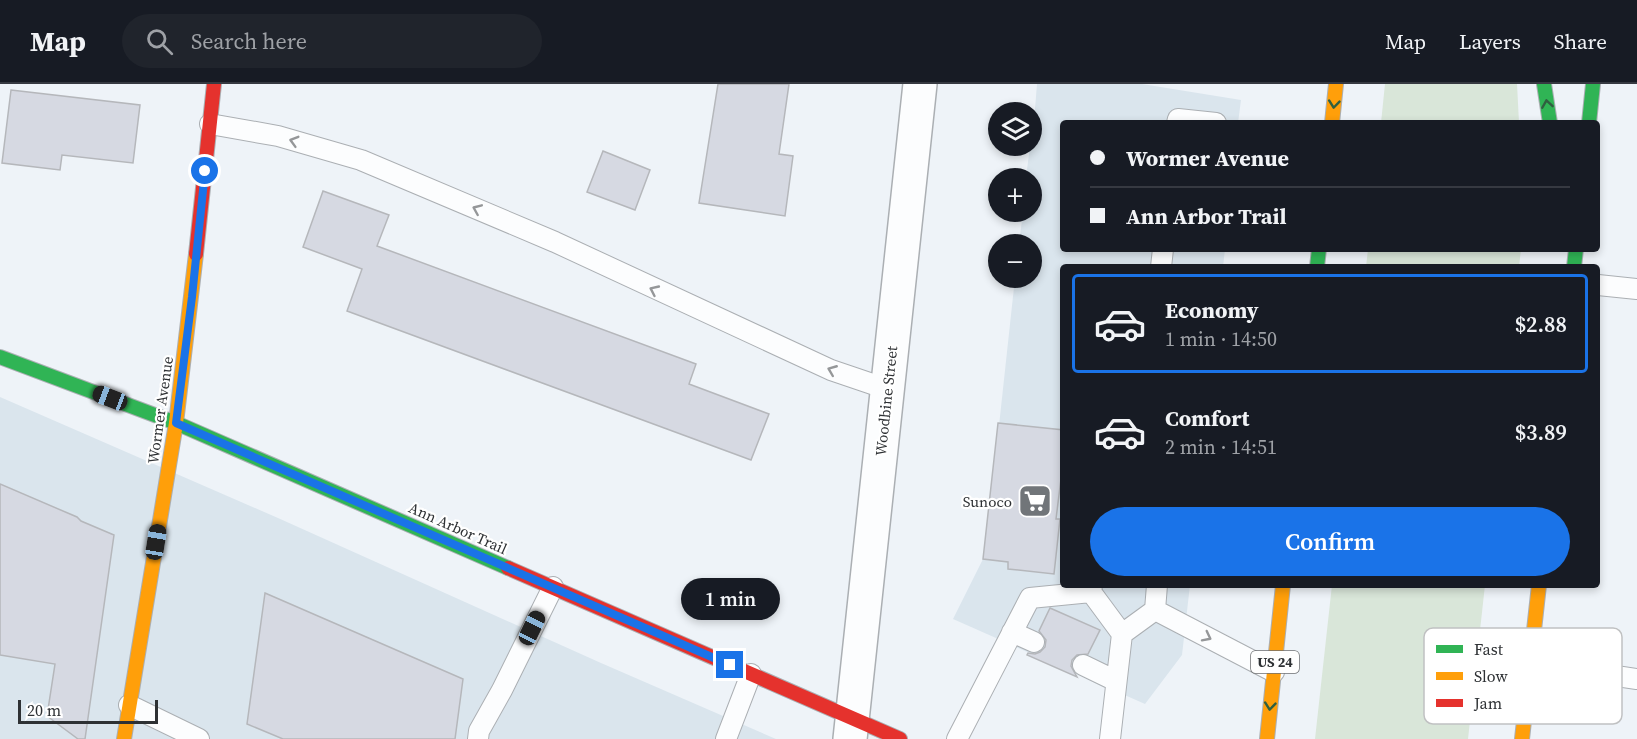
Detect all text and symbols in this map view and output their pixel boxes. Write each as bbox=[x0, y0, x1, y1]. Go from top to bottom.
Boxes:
search box bbox=[122, 14, 542, 68]
text: Map bbox=[30, 22, 86, 60]
icon: search bbox=[143, 25, 176, 58]
text: Search here bbox=[191, 26, 307, 56]
text: Map bbox=[1385, 27, 1426, 56]
text: Layers bbox=[1459, 27, 1521, 56]
text: Share bbox=[1554, 27, 1607, 56]
one-way arrow bbox=[1328, 99, 1341, 108]
one-way arrow bbox=[1541, 99, 1554, 109]
map controls bbox=[988, 102, 1042, 288]
button: layers bbox=[988, 102, 1042, 156]
one-way arrow bbox=[289, 136, 300, 148]
text: Wormer Avenue bbox=[1126, 143, 1289, 173]
route start bbox=[191, 157, 218, 184]
button: + bbox=[988, 168, 1042, 222]
text: Ann Arbor Trail bbox=[1126, 201, 1287, 231]
one-way arrow bbox=[472, 204, 483, 216]
button: − bbox=[988, 234, 1042, 288]
one-way arrow bbox=[650, 285, 661, 297]
text: Economy bbox=[1165, 295, 1259, 325]
icon: car bbox=[1093, 297, 1147, 351]
text: $2.88 bbox=[1515, 309, 1567, 339]
text: 1 min · 14:50 bbox=[1165, 325, 1277, 353]
street label: Woodbine Street bbox=[870, 345, 902, 457]
street label: Wormer Avenue bbox=[142, 355, 178, 465]
one-way arrow bbox=[827, 365, 838, 377]
car bbox=[90, 383, 130, 413]
text: Comfort bbox=[1165, 403, 1249, 433]
icon: car bbox=[1093, 405, 1147, 459]
text: $3.89 bbox=[1515, 417, 1567, 447]
text: 2 min · 14:51 bbox=[1165, 433, 1277, 461]
supermarket icon: Sunoco bbox=[1017, 483, 1053, 519]
place label: Sunoco bbox=[963, 491, 1012, 512]
street label: Ann Arbor Trail bbox=[406, 497, 511, 559]
button: Confirm bbox=[1090, 507, 1570, 576]
car bbox=[144, 523, 168, 561]
callout: 1 min bbox=[680, 578, 780, 620]
text: 1 min bbox=[705, 585, 756, 613]
car bbox=[516, 608, 548, 648]
legend bbox=[1424, 628, 1622, 724]
one-way arrow bbox=[1200, 630, 1211, 642]
text: Fast bbox=[1474, 638, 1504, 660]
route end bbox=[716, 651, 743, 678]
road number: US 24 bbox=[1251, 651, 1299, 673]
text: Slow bbox=[1474, 665, 1509, 687]
text: Jam bbox=[1473, 692, 1502, 714]
scale bar bbox=[18, 697, 158, 724]
text: 20 m bbox=[27, 699, 61, 721]
one-way arrow bbox=[1264, 701, 1277, 710]

